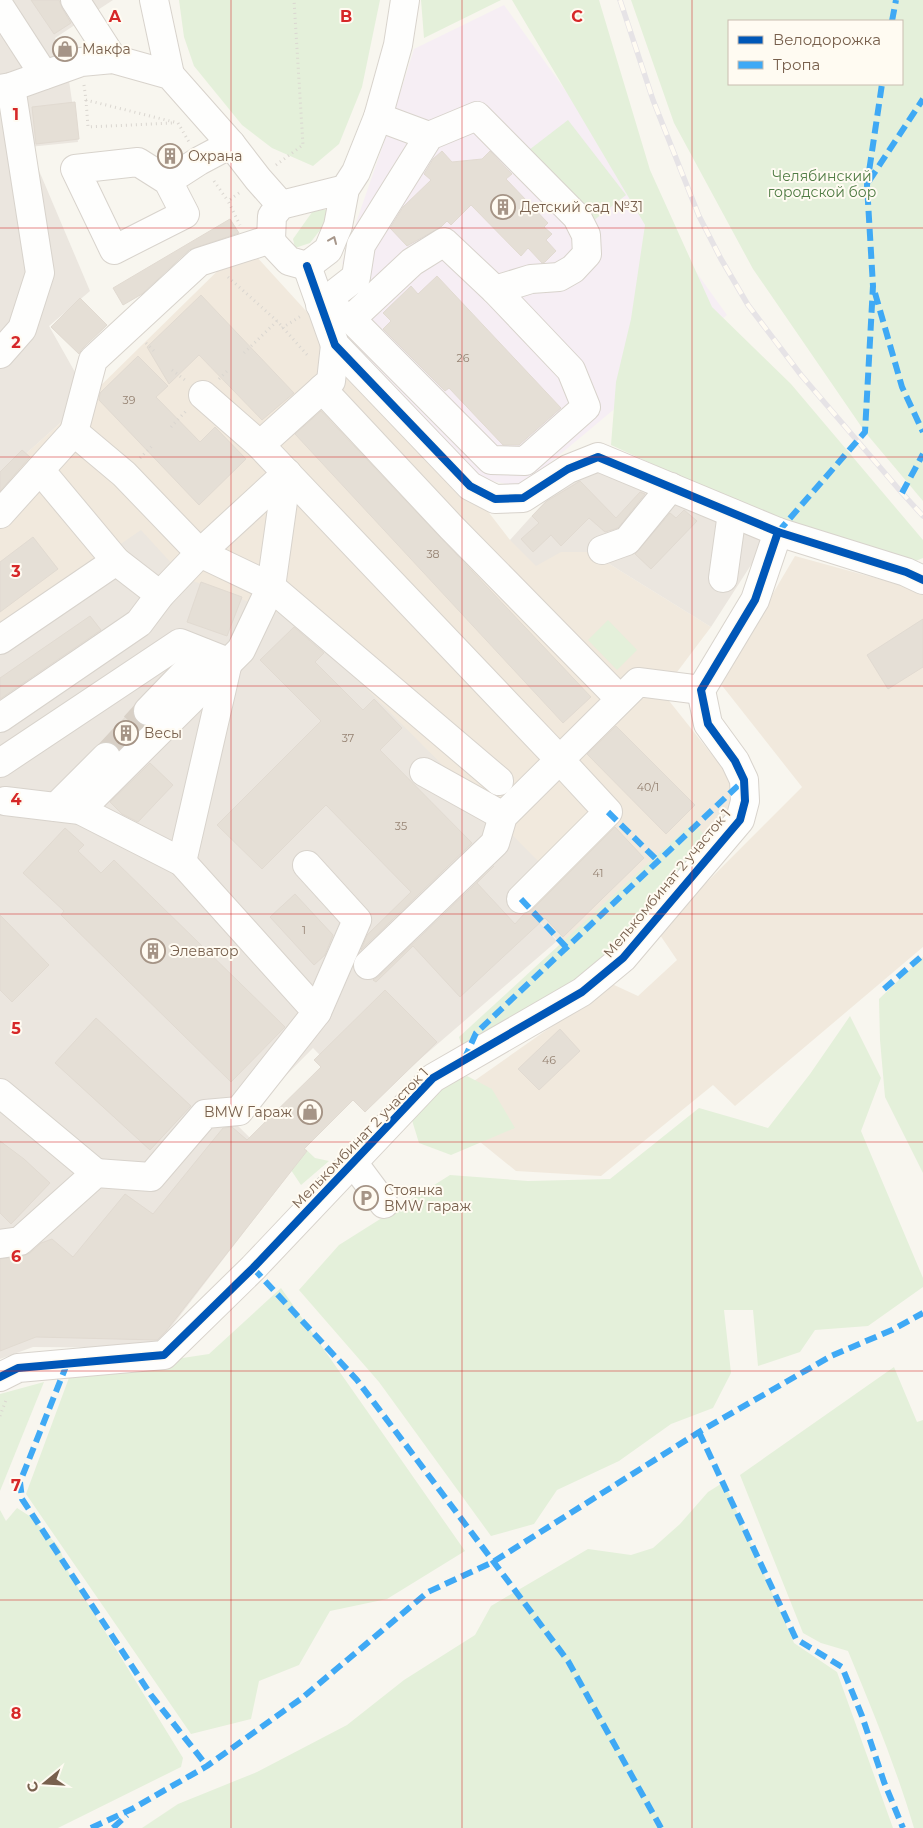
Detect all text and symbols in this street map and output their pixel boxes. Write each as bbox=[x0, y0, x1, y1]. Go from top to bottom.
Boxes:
text: A bbox=[108, 7, 122, 26]
text: B bbox=[340, 7, 352, 26]
text: C bbox=[571, 7, 583, 26]
legend bbox=[728, 20, 903, 85]
text: Велодорожка bbox=[773, 30, 881, 49]
shop icon: Макфа bbox=[52, 36, 78, 62]
place label: Макфа bbox=[82, 40, 131, 58]
text: Тропа bbox=[773, 55, 820, 74]
text: 1 bbox=[13, 105, 19, 124]
building icon: Охрана bbox=[157, 143, 183, 169]
place label: Охрана bbox=[188, 147, 242, 165]
park label: Челябинский городской бор bbox=[768, 167, 876, 201]
building icon: Детский сад №31 bbox=[490, 194, 516, 220]
place label: Детский сад №31 bbox=[520, 198, 643, 216]
one-way arrow bbox=[326, 236, 337, 245]
text: 2 bbox=[11, 333, 21, 352]
house number: 26 bbox=[457, 351, 470, 365]
house number: 39 bbox=[123, 393, 136, 407]
house number: 38 bbox=[426, 547, 440, 561]
text: 3 bbox=[10, 562, 21, 581]
building icon: Весы bbox=[113, 720, 139, 746]
place label: Весы bbox=[144, 724, 182, 742]
house number: 37 bbox=[342, 731, 354, 745]
house number: 40/1 bbox=[637, 780, 659, 794]
text: 4 bbox=[10, 790, 22, 809]
street label: Мелькомбинат 2 участок 1 bbox=[599, 805, 735, 961]
house number: 35 bbox=[395, 819, 407, 833]
house number: 41 bbox=[593, 866, 603, 880]
house number: 1 bbox=[302, 923, 306, 937]
building icon: Элеватор bbox=[140, 938, 166, 964]
place label: Элеватор bbox=[170, 942, 239, 960]
text: 5 bbox=[11, 1019, 21, 1038]
house number: 46 bbox=[542, 1053, 556, 1067]
street label: Мелькомбинат 2 участок 1 bbox=[288, 1064, 432, 1212]
shop icon: BMW Гараж bbox=[297, 1099, 323, 1125]
place label: BMW Гараж bbox=[204, 1103, 292, 1121]
place label: Стоянка BMW гараж bbox=[384, 1181, 471, 1215]
parking icon: Стоянка BMW гараж bbox=[353, 1185, 379, 1211]
text: 6 bbox=[11, 1247, 21, 1266]
text: 7 bbox=[11, 1476, 21, 1495]
text: 8 bbox=[11, 1704, 21, 1723]
north arrow bbox=[20, 1758, 70, 1808]
text: С bbox=[23, 1779, 43, 1795]

